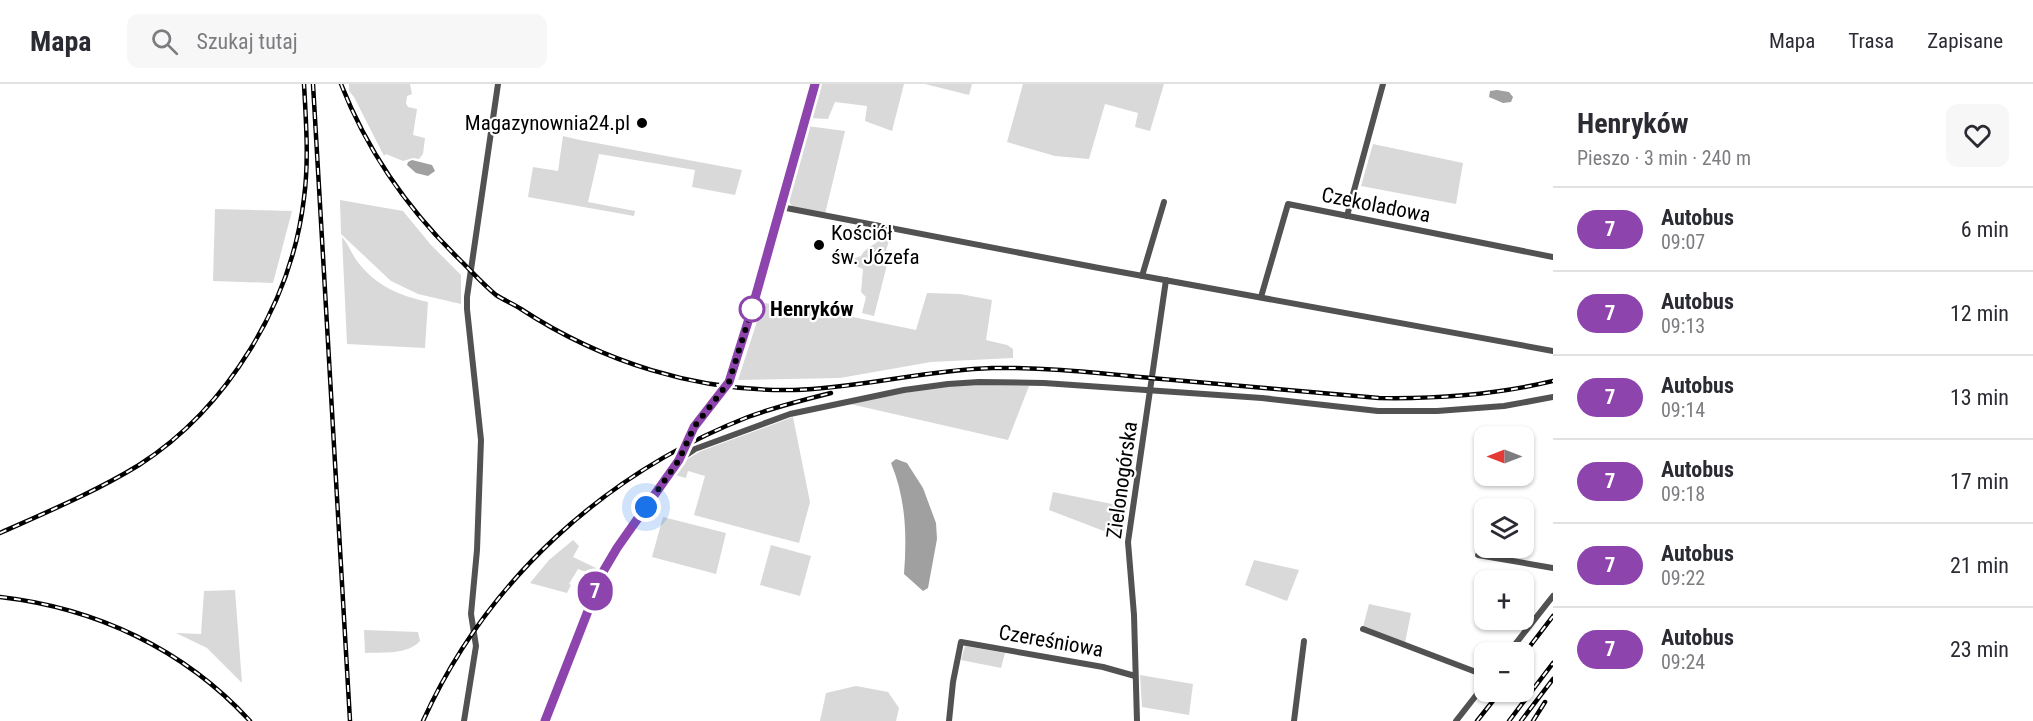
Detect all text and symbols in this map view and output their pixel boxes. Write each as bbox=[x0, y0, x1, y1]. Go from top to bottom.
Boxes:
search box bbox=[127, 14, 547, 68]
text: Mapa bbox=[30, 25, 91, 58]
icon: search bbox=[148, 25, 181, 58]
text: Szukaj tutaj bbox=[196, 29, 298, 54]
text: Mapa bbox=[1769, 29, 1815, 53]
text: Trasa bbox=[1848, 29, 1894, 53]
text: Zapisane bbox=[1927, 29, 2003, 53]
button: heart bbox=[1946, 104, 2009, 167]
text: Henryków bbox=[1577, 107, 1688, 140]
place label: Magazynownia24.pl bbox=[465, 111, 630, 135]
marker: Magazynownia24.pl bbox=[635, 116, 649, 130]
text: Pieszo · 3 min · 240 m bbox=[1577, 146, 1751, 170]
street label: Czekoladowa bbox=[1320, 183, 1432, 227]
text: Autobus bbox=[1661, 205, 1734, 230]
text: 7 bbox=[1605, 217, 1615, 241]
text: 6 min bbox=[1961, 217, 2009, 242]
place label: Kościół św. Józefa bbox=[831, 221, 919, 269]
text: 09:07 bbox=[1661, 230, 1705, 254]
marker: Kościół św. Józefa bbox=[812, 238, 826, 252]
text: Autobus bbox=[1661, 289, 1734, 314]
marker: Henryków bbox=[739, 296, 765, 322]
place label: Henryków bbox=[770, 297, 854, 321]
text: 7 bbox=[1605, 301, 1615, 325]
text: 12 min bbox=[1950, 301, 2009, 326]
text: 09:13 bbox=[1661, 314, 1705, 338]
text: Autobus bbox=[1661, 373, 1734, 398]
text: 7 bbox=[1605, 385, 1615, 409]
text: 13 min bbox=[1950, 385, 2009, 410]
text: 09:14 bbox=[1661, 398, 1705, 422]
street label: Zielonogórska bbox=[1102, 420, 1142, 540]
north arrow bbox=[1474, 426, 1534, 486]
map controls bbox=[1474, 426, 1534, 702]
text: Autobus bbox=[1661, 457, 1734, 482]
text: 7 bbox=[1605, 469, 1615, 493]
text: 17 min bbox=[1950, 469, 2009, 494]
text: 09:18 bbox=[1661, 482, 1705, 506]
your location bbox=[631, 492, 661, 522]
button: layers bbox=[1474, 498, 1534, 558]
text: Autobus bbox=[1661, 541, 1734, 566]
text: 7 bbox=[1605, 553, 1615, 577]
text: 21 min bbox=[1950, 553, 2009, 578]
text: 09:22 bbox=[1661, 566, 1705, 590]
button: + bbox=[1474, 570, 1534, 630]
line badge: 7 bbox=[576, 572, 614, 610]
text: 7 bbox=[590, 579, 600, 603]
street label: Czereśniowa bbox=[997, 620, 1105, 662]
text: Autobus bbox=[1661, 625, 1734, 650]
text: 7 bbox=[1605, 637, 1615, 661]
text: 23 min bbox=[1950, 637, 2009, 662]
button: − bbox=[1474, 642, 1534, 702]
text: 09:24 bbox=[1661, 650, 1705, 674]

